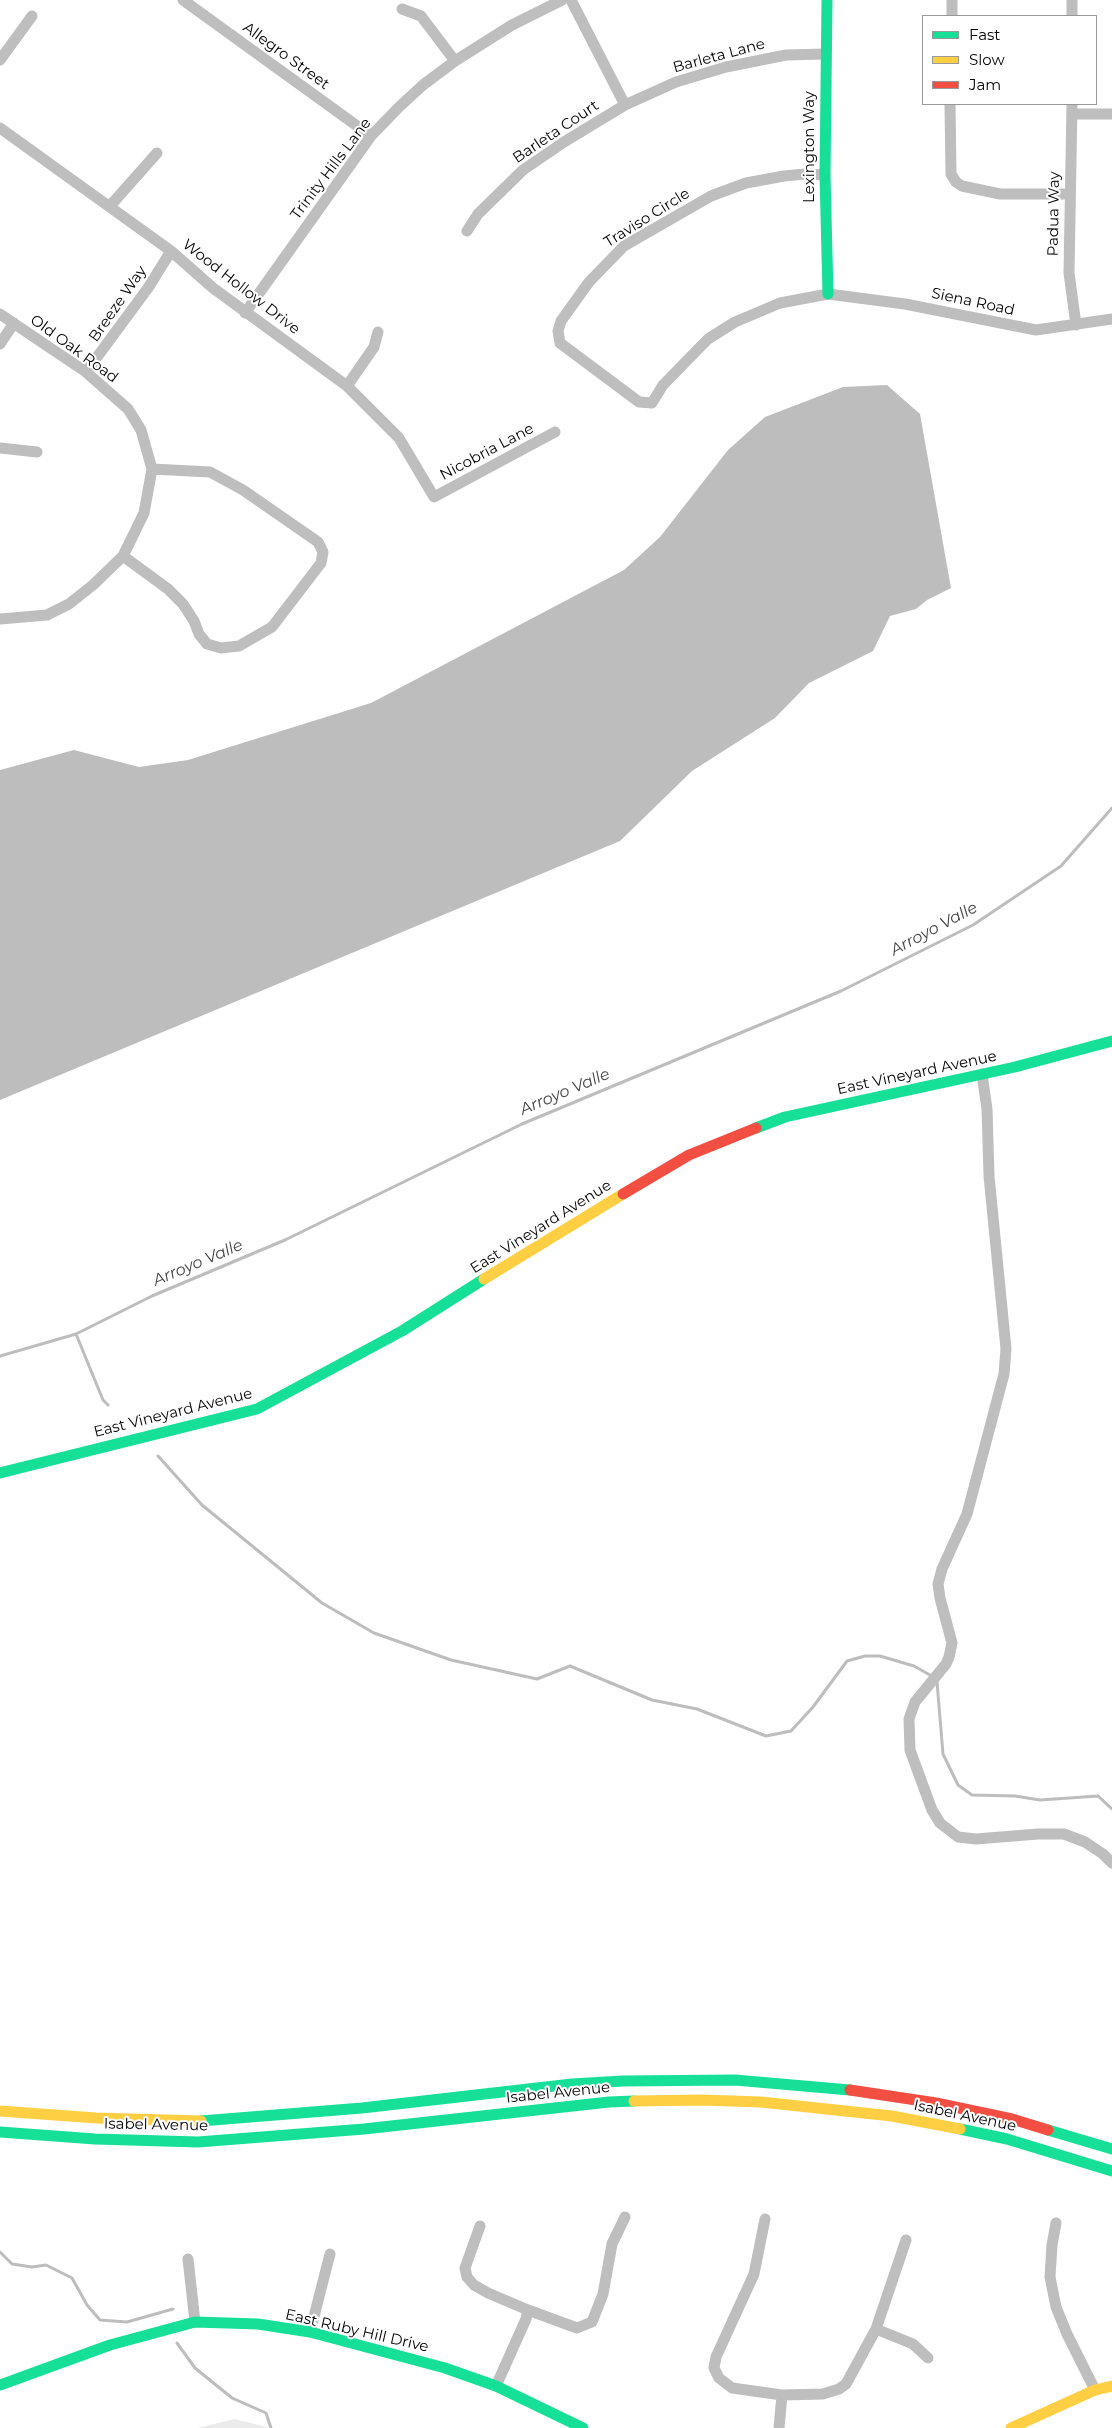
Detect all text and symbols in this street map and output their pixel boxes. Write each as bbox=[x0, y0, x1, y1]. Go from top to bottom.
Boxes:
legend bbox=[922, 15, 1097, 105]
street label: Allegro Street bbox=[239, 19, 333, 93]
text: Fast bbox=[969, 25, 1000, 44]
street label: Barleta Lane bbox=[671, 35, 767, 77]
text: Slow bbox=[969, 50, 1005, 69]
text: Jam bbox=[969, 75, 1001, 94]
street label: Lexington Way bbox=[801, 91, 819, 203]
street label: Barleta Court bbox=[510, 97, 602, 167]
street label: Trinity Hills Lane bbox=[287, 115, 375, 223]
street label: Padua Way bbox=[1044, 171, 1064, 257]
street label: Traviso Circle bbox=[601, 185, 693, 251]
street label: Wood Hollow Drive bbox=[179, 236, 303, 338]
street label: Breeze Way bbox=[85, 263, 151, 345]
street label: Siena Road bbox=[930, 284, 1016, 320]
street label: Old Oak Road bbox=[27, 311, 121, 387]
street label: Nicobria Lane bbox=[437, 420, 537, 484]
water label: Arroyo Valle bbox=[887, 898, 981, 960]
street label: East Vineyard Avenue bbox=[836, 1047, 998, 1099]
water label: Arroyo Valle bbox=[517, 1064, 613, 1120]
street label: East Vineyard Avenue bbox=[467, 1176, 615, 1278]
water label: Arroyo Valle bbox=[150, 1235, 246, 1291]
street label: East Vineyard Avenue bbox=[92, 1385, 254, 1441]
street label: Isabel Avenue bbox=[505, 2079, 611, 2107]
street label: Isabel Avenue bbox=[912, 2096, 1018, 2136]
street label: Isabel Avenue bbox=[104, 2115, 208, 2135]
street label: East Ruby Hill Drive bbox=[284, 2306, 430, 2356]

